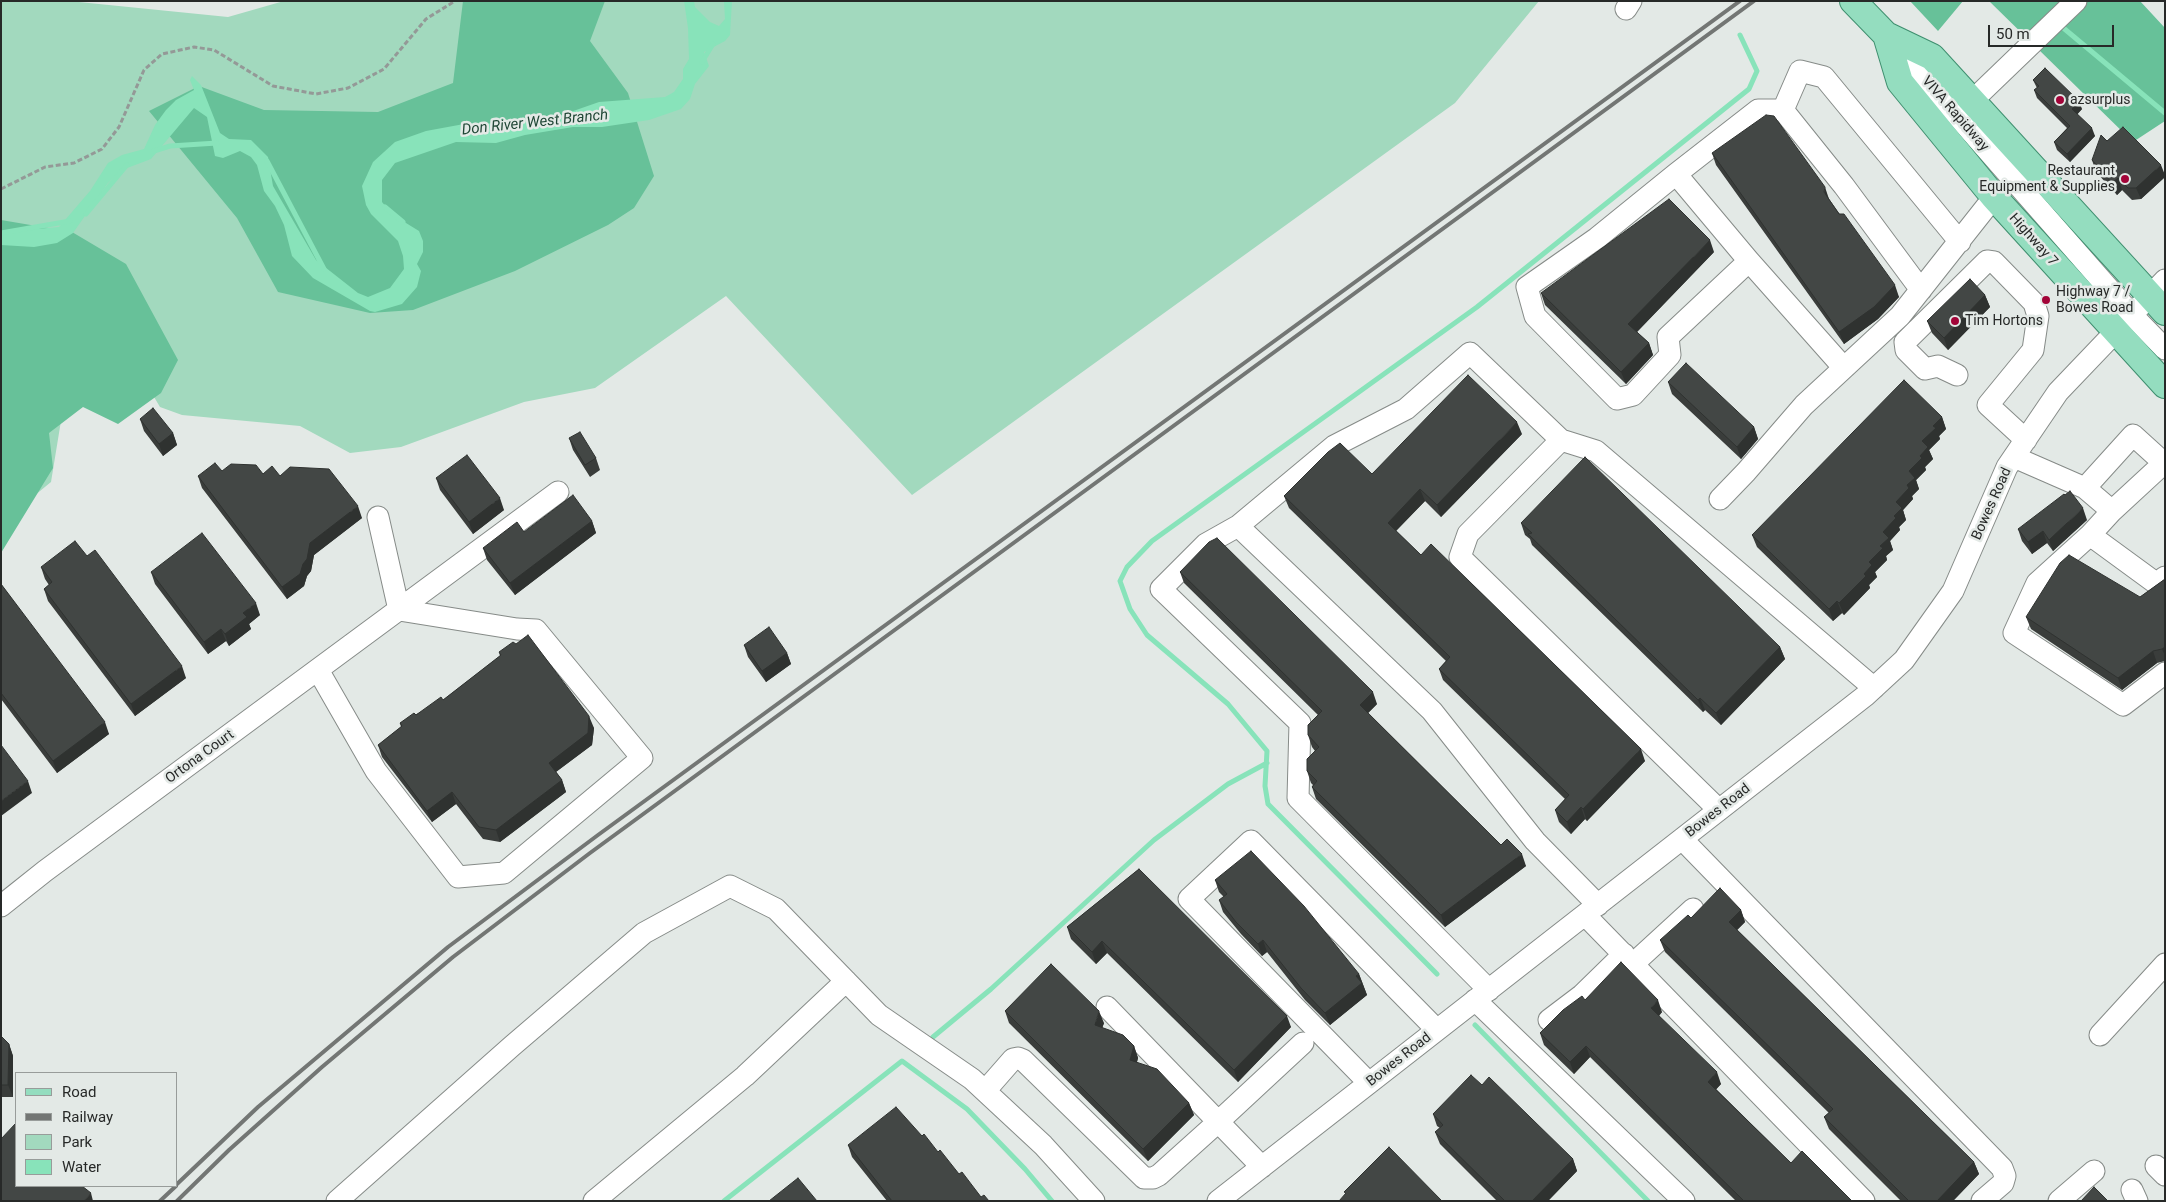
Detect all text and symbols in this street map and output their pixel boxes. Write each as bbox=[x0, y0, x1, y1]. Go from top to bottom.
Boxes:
scale bar bbox=[1991, 15, 2117, 47]
text: 50 m bbox=[1996, 25, 2030, 43]
street label: VIVA Rapidway bbox=[1918, 73, 1992, 155]
place label: azsurplus bbox=[2070, 92, 2130, 108]
marker: azsurplus bbox=[2054, 94, 2066, 106]
water label: Don River West Branch bbox=[461, 106, 609, 140]
place label: Restaurant Equipment & Supplies bbox=[1979, 163, 2115, 196]
marker: Restaurant Equipment & Supplies bbox=[2119, 173, 2131, 185]
street label: Highway 7 bbox=[2005, 210, 2061, 270]
place label: Highway 7 / Bowes Road bbox=[2056, 284, 2133, 316]
marker: Highway 7 / Bowes Road bbox=[2040, 294, 2052, 306]
place label: Tim Hortons bbox=[1965, 313, 2043, 329]
marker: Tim Hortons bbox=[1949, 315, 1961, 327]
street label: Bowes Road bbox=[1969, 465, 2015, 543]
street label: Ortona Court bbox=[163, 727, 237, 787]
street label: Bowes Road bbox=[1682, 781, 1754, 841]
street label: Bowes Road bbox=[1363, 1030, 1435, 1090]
legend bbox=[15, 1072, 178, 1187]
text: Road bbox=[62, 1083, 96, 1101]
text: Railway bbox=[62, 1108, 113, 1126]
text: Park bbox=[62, 1133, 92, 1151]
text: Water bbox=[62, 1158, 101, 1176]

